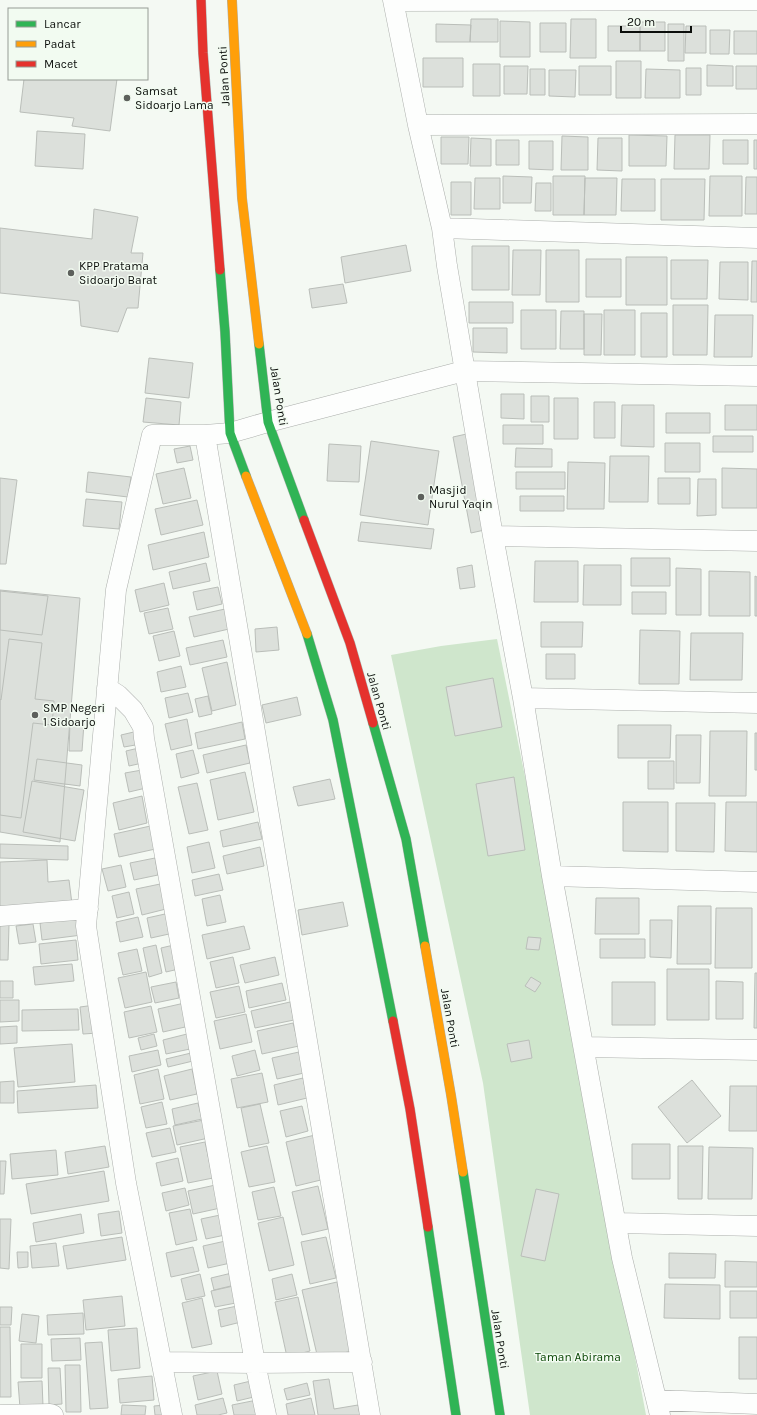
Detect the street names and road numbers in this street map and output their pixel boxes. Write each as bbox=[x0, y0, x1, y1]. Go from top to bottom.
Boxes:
street label: Jalan Ponti bbox=[215, 46, 233, 106]
street label: Jalan Ponti bbox=[267, 365, 291, 427]
street label: Jalan Ponti bbox=[364, 670, 394, 732]
street label: Jalan Ponti bbox=[438, 987, 462, 1049]
street label: Jalan Ponti bbox=[488, 1308, 512, 1370]

